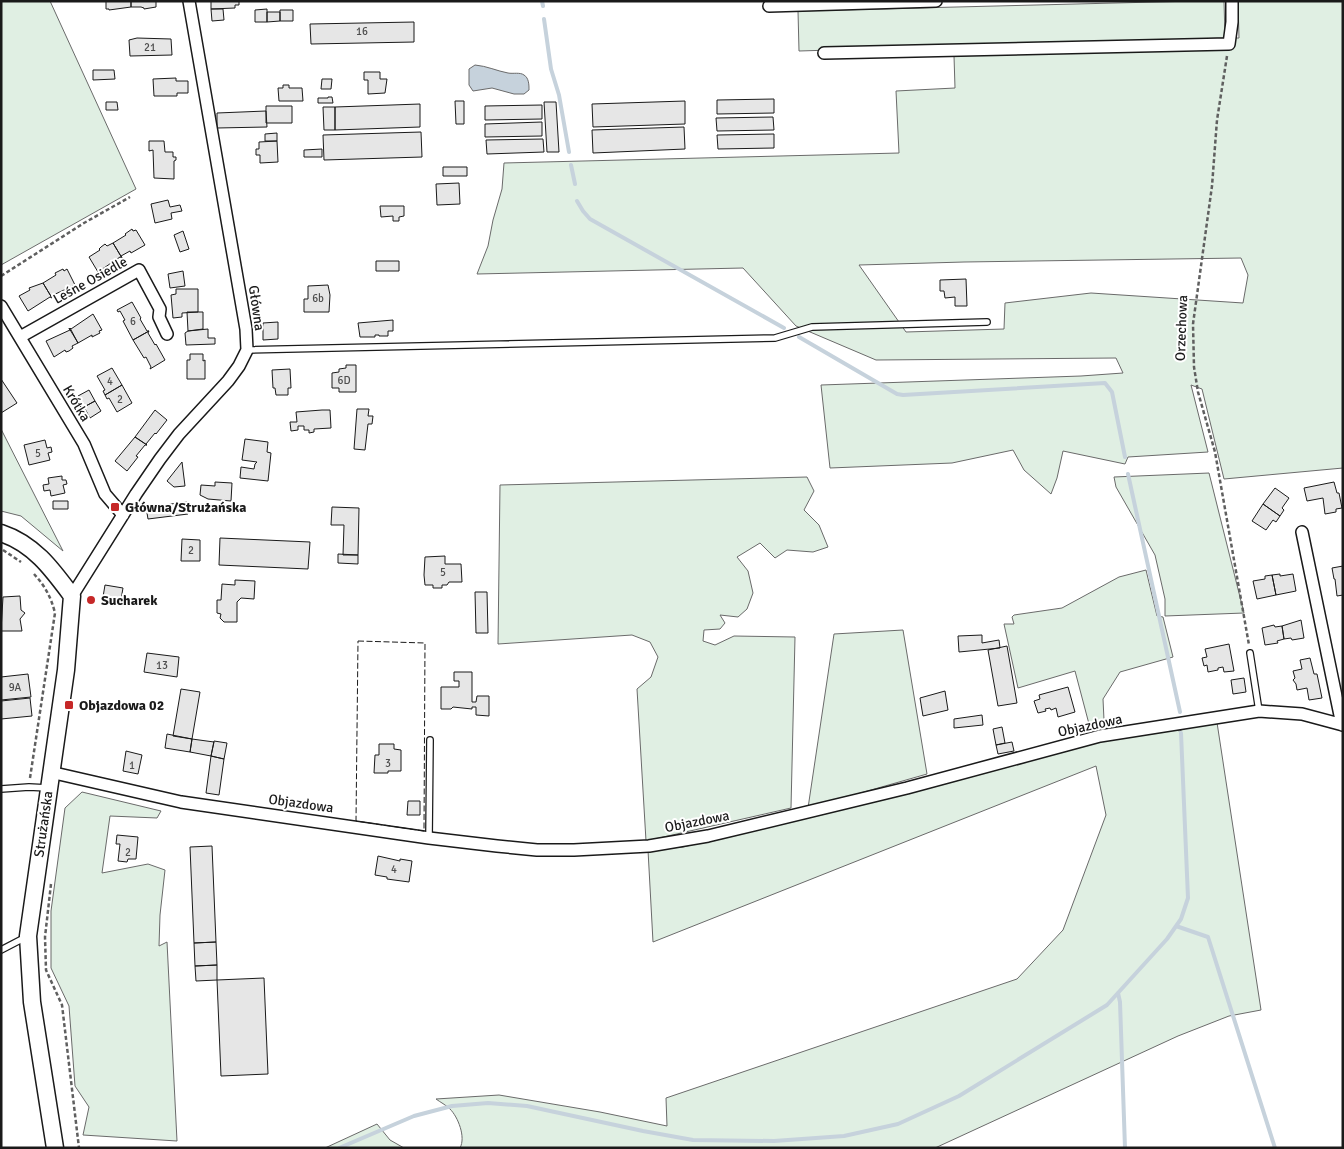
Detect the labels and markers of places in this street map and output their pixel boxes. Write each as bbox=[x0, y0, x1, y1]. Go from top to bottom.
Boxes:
place label: Główna/Strużańska bbox=[125, 499, 246, 516]
marker: Główna/Strużańska bbox=[109, 501, 121, 513]
place label: Sucharek bbox=[101, 592, 158, 609]
marker: Sucharek bbox=[85, 594, 97, 606]
place label: Objazdowa 02 bbox=[79, 697, 164, 714]
marker: Objazdowa 02 bbox=[63, 699, 75, 711]

